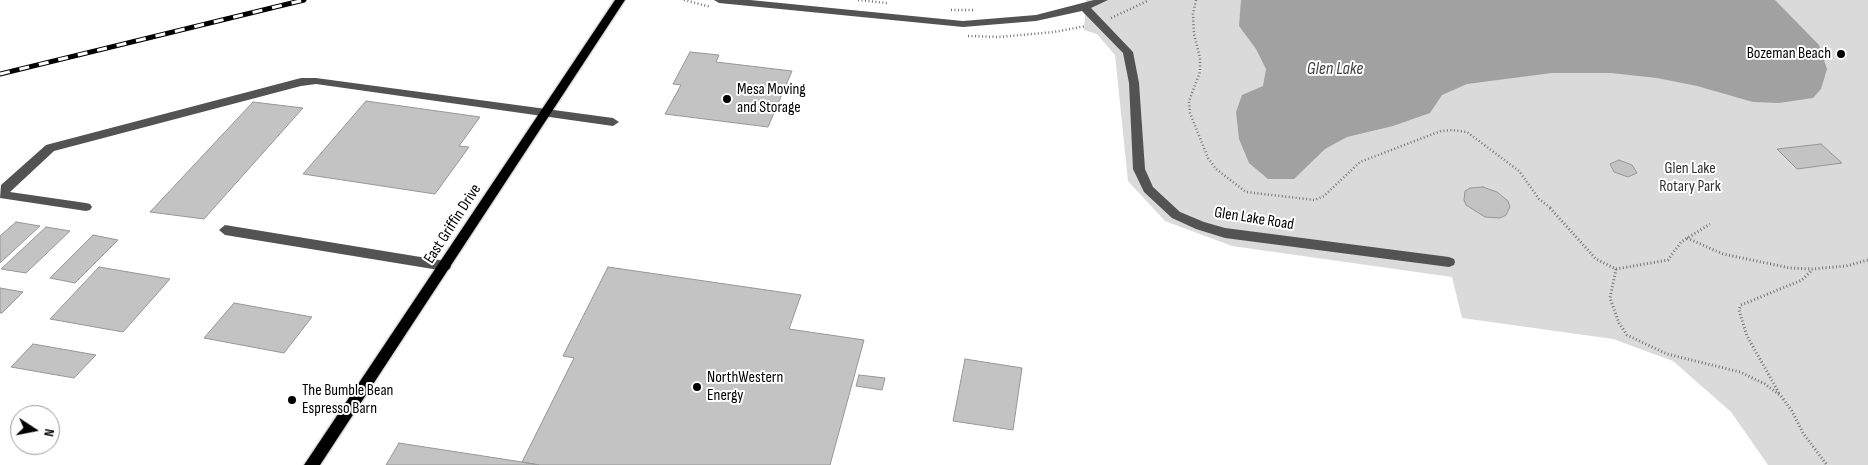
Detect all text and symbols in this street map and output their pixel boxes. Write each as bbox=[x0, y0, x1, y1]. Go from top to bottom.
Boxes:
place label: Bozeman Beach bbox=[1747, 44, 1831, 64]
marker: Bozeman Beach bbox=[1835, 48, 1847, 60]
water label: Glen Lake bbox=[1307, 58, 1363, 80]
place label: Mesa Moving and Storage bbox=[737, 80, 806, 118]
marker: Mesa Moving and Storage bbox=[721, 93, 733, 105]
park label: Glen Lake Rotary Park bbox=[1659, 159, 1721, 197]
street label: East Griffin Drive bbox=[420, 181, 486, 267]
street label: Glen Lake Road bbox=[1213, 203, 1295, 235]
place label: NorthWestern Energy bbox=[707, 368, 783, 406]
place label: The Bumble Bean Espresso Barn bbox=[302, 381, 393, 419]
marker: NorthWestern Energy bbox=[691, 381, 703, 393]
marker: The Bumble Bean Espresso Barn bbox=[286, 394, 298, 406]
north arrow bbox=[10, 405, 60, 455]
text: N bbox=[40, 427, 58, 438]

